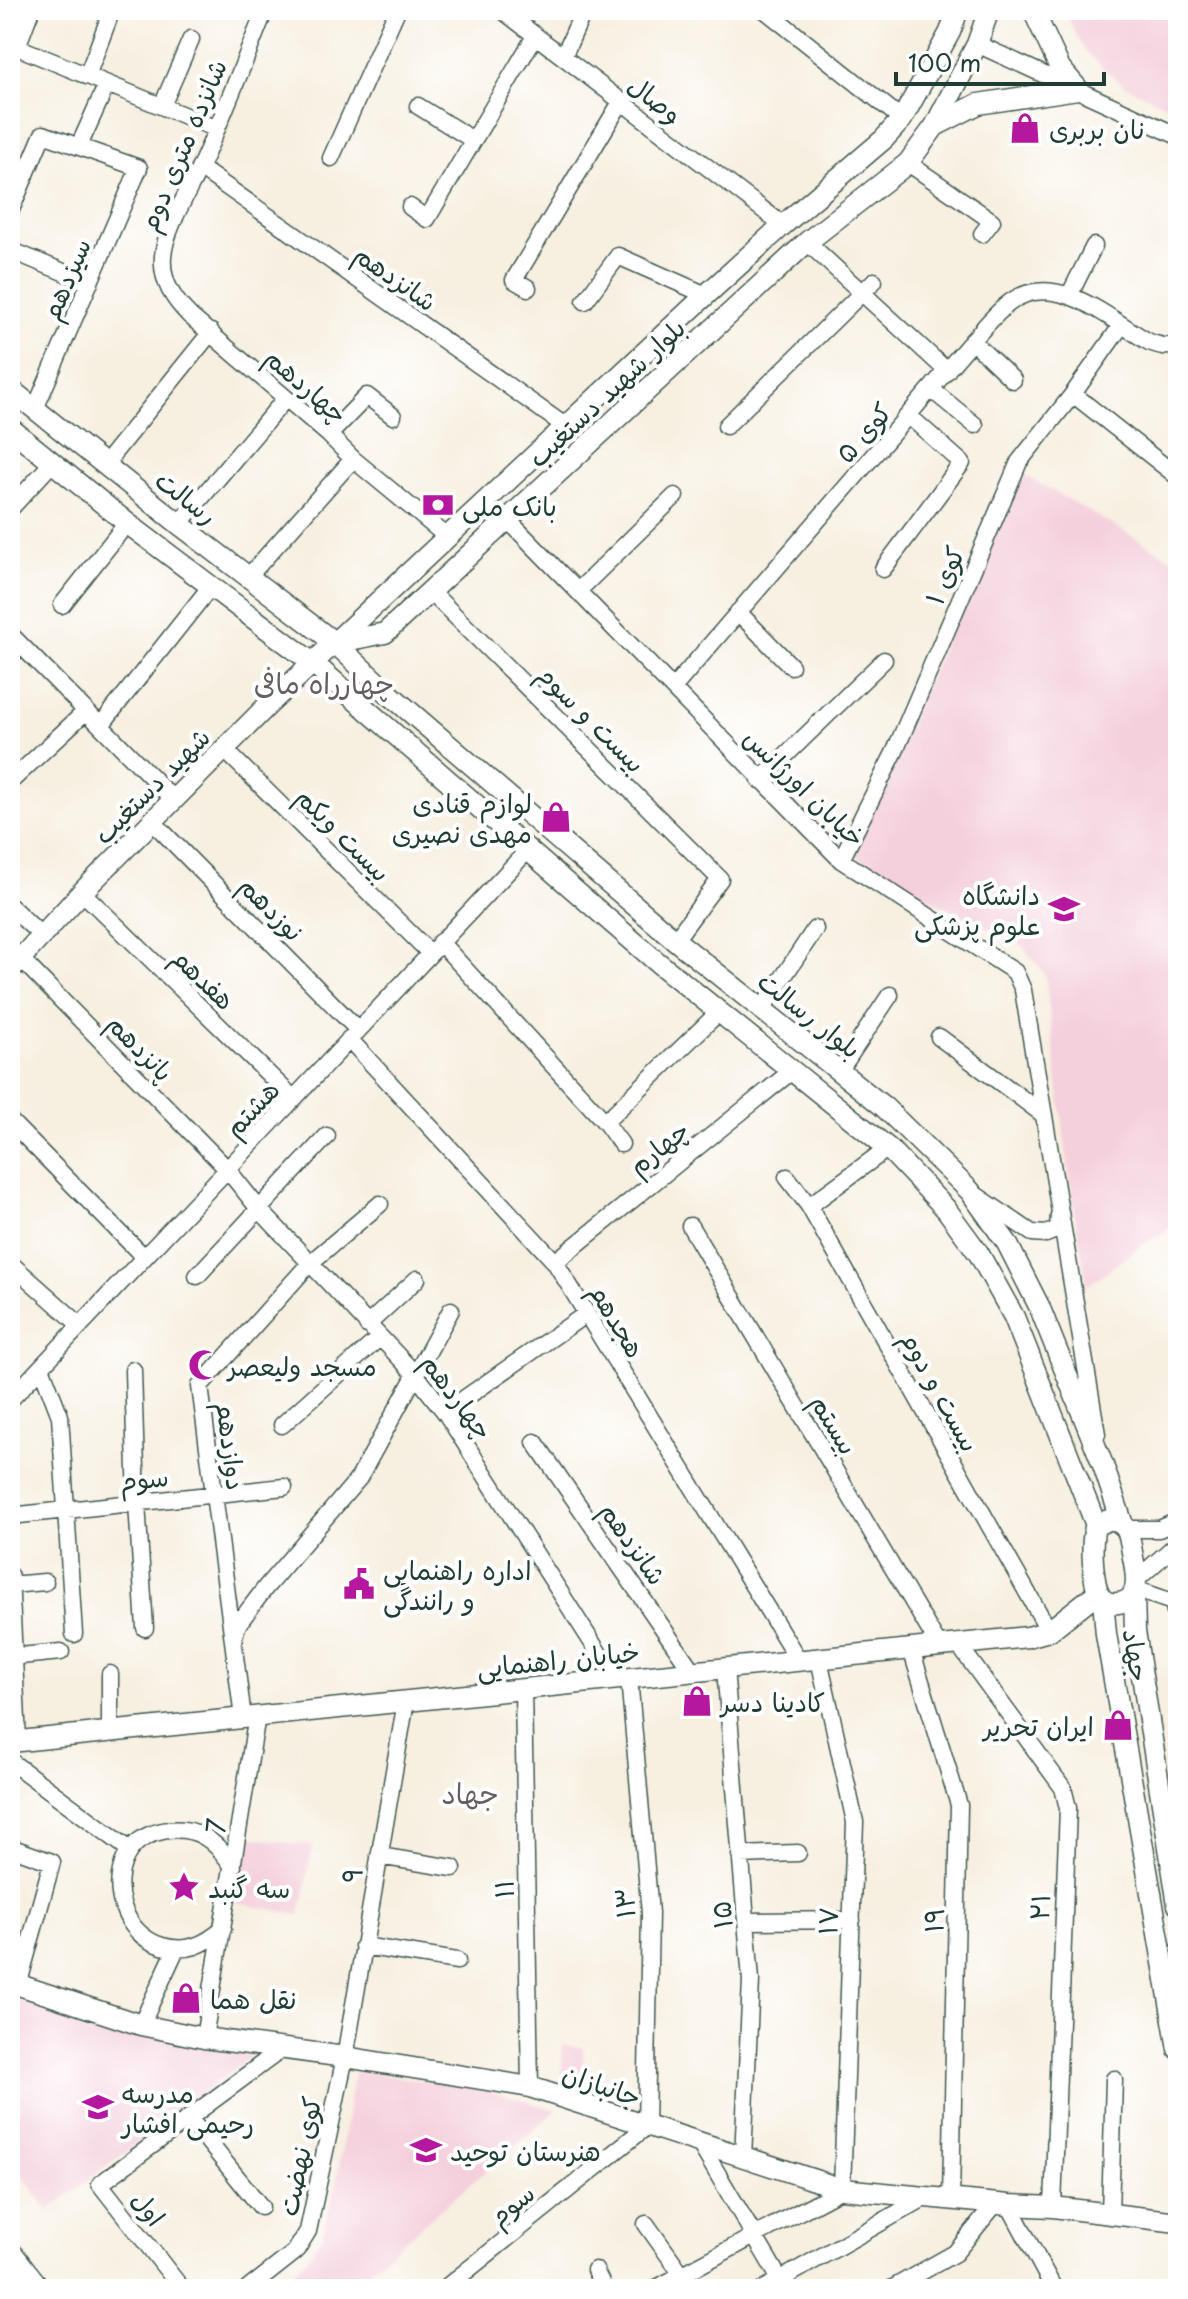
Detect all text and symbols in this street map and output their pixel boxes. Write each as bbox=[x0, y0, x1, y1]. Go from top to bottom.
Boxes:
scale bar bbox=[896, 36, 1104, 86]
text: 100 m bbox=[908, 44, 981, 80]
street label: شانزده متری دوم bbox=[128, 53, 238, 238]
street label: وصال bbox=[620, 65, 692, 133]
place label: نان بربری bbox=[1049, 109, 1145, 148]
shop icon: نان بربری bbox=[1008, 111, 1042, 145]
street label: سیزدهم bbox=[30, 232, 102, 327]
street label: شانزدهم bbox=[345, 234, 446, 321]
street label: بلوار شهید دستغیب bbox=[518, 308, 694, 476]
street label: چهاردهم bbox=[255, 338, 357, 434]
street label: کوی ۵ bbox=[826, 393, 900, 471]
street label: رسالت bbox=[147, 460, 227, 534]
place label: بانک ملی bbox=[462, 486, 557, 525]
bank icon: بانک ملی bbox=[421, 488, 455, 522]
street label: کوی ۱ bbox=[914, 540, 974, 610]
street label: بیست و سوم bbox=[527, 655, 655, 783]
district label: چهارراه مافی bbox=[254, 661, 394, 704]
street label: شهید دستغیب bbox=[84, 718, 218, 852]
street label: خیابان اورژانس bbox=[735, 719, 875, 855]
street label: بیست ویکم bbox=[286, 778, 400, 892]
place label: لوازم قنادی مهدی نصیری bbox=[392, 783, 532, 852]
shop icon: لوازم قنادی مهدی نصیری bbox=[539, 800, 573, 834]
street label: نوزدهم bbox=[229, 867, 313, 951]
place label: دانشگاه علوم پزشکی bbox=[914, 875, 1040, 946]
school or university icon: دانشگاه علوم پزشکی bbox=[1047, 892, 1081, 926]
street label: هفدهم bbox=[162, 938, 245, 1020]
street label: بلوار رسالت bbox=[750, 961, 870, 1067]
street label: پانزدهم bbox=[97, 1004, 183, 1091]
street label: هشتم bbox=[214, 1071, 289, 1147]
street label: چهارم bbox=[619, 1110, 698, 1185]
street label: هجدهم bbox=[579, 1275, 656, 1366]
street label: بیست و دوم bbox=[890, 1324, 990, 1459]
street label: چهاردهم bbox=[411, 1345, 503, 1449]
place label: مسجد ولیعصر bbox=[226, 1346, 377, 1385]
mosque icon: مسجد ولیعصر bbox=[187, 1348, 221, 1382]
street label: بیستم bbox=[800, 1386, 868, 1463]
street label: دوازدهم bbox=[205, 1400, 257, 1493]
street label: سوم bbox=[117, 1456, 171, 1502]
street label: شانزدهم bbox=[590, 1493, 677, 1594]
place label: اداره راهنمایی و رانندگی bbox=[383, 1550, 532, 1619]
public building icon: اداره راهنمایی و رانندگی bbox=[342, 1567, 376, 1601]
street label: جهاد bbox=[1114, 1626, 1160, 1684]
street label: خیابان راهنمایی bbox=[475, 1631, 641, 1687]
place label: کادینا دسر bbox=[719, 1682, 825, 1721]
shop icon: کادینا دسر bbox=[680, 1684, 714, 1718]
place label: ایران تحریر bbox=[981, 1706, 1094, 1745]
shop icon: ایران تحریر bbox=[1101, 1708, 1135, 1742]
district label: جهاد bbox=[441, 1771, 499, 1814]
street label: 7 bbox=[195, 1815, 235, 1836]
street label: ۹ bbox=[330, 1864, 372, 1886]
place label: سه گنبد bbox=[208, 1868, 290, 1907]
place icon: سه گنبد bbox=[167, 1870, 201, 1904]
street label: ۱۱ bbox=[483, 1879, 523, 1899]
street label: ۱۳ bbox=[604, 1887, 644, 1919]
street label: ۲۱ bbox=[1019, 1892, 1059, 1922]
street label: ۱۵ bbox=[700, 1900, 742, 1930]
street label: ۱۷ bbox=[807, 1906, 847, 1936]
street label: ۱۹ bbox=[913, 1907, 953, 1933]
place label: نقل هما bbox=[210, 1979, 297, 2018]
shop icon: نقل هما bbox=[169, 1981, 203, 2015]
street label: جانبازان bbox=[557, 2052, 647, 2116]
place label: مدرسه رحیمی افشار bbox=[120, 2073, 254, 2142]
school or university icon: مدرسه رحیمی افشار bbox=[81, 2090, 115, 2124]
street label: کوی نهضت bbox=[267, 2093, 331, 2219]
place label: هنرستان توحید bbox=[450, 2131, 601, 2170]
school or university icon: هنرستان توحید bbox=[409, 2133, 443, 2167]
street label: سوم bbox=[480, 2173, 544, 2236]
street label: اول bbox=[123, 2182, 175, 2234]

